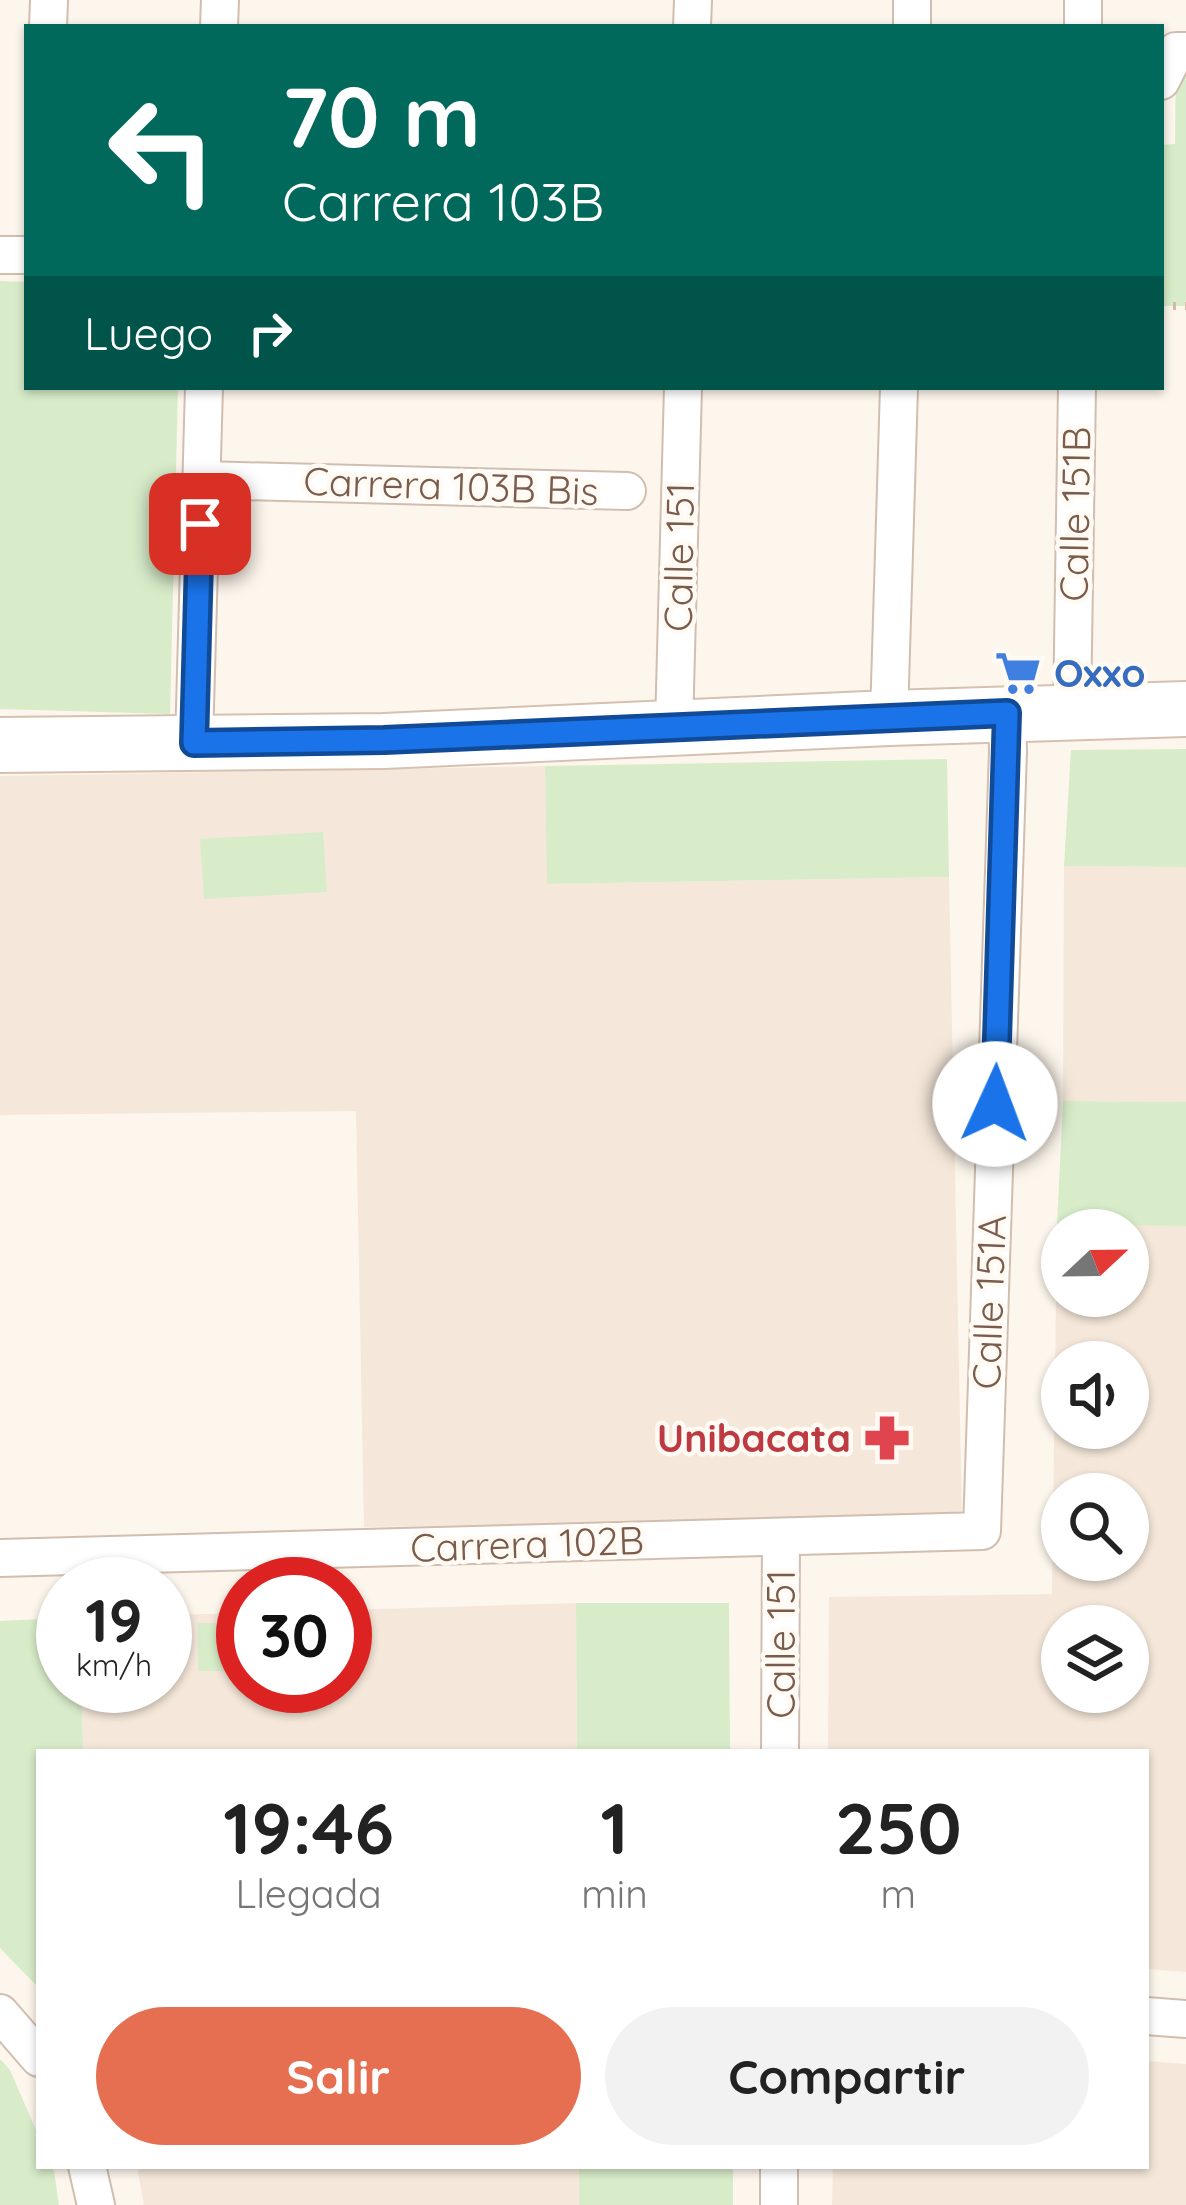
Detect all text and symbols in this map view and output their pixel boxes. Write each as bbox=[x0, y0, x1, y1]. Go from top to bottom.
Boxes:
text: 70 m bbox=[282, 63, 481, 168]
icon: left bbox=[84, 72, 240, 228]
text: Carrera 103B bbox=[282, 167, 604, 235]
icon: right bbox=[237, 300, 303, 366]
text: Luego bbox=[84, 305, 213, 361]
street label: Calle 151B bbox=[1048, 426, 1101, 602]
street label: Carrera 103B Bis bbox=[303, 456, 599, 515]
pin bbox=[149, 473, 251, 575]
street label: Calle 151 bbox=[653, 482, 704, 632]
icon: arrive bbox=[167, 491, 233, 557]
supermarket icon: Oxxo bbox=[993, 648, 1043, 698]
place label: Oxxo bbox=[1054, 648, 1146, 697]
position arrow bbox=[932, 1041, 1058, 1167]
north arrow bbox=[1041, 1209, 1149, 1317]
map controls bbox=[1041, 1209, 1149, 1713]
street label: Calle 151A bbox=[961, 1214, 1016, 1390]
button: sound bbox=[1041, 1341, 1149, 1449]
place label: Unibacata bbox=[657, 1413, 851, 1462]
pharmacy icon: Unibacata bbox=[862, 1413, 912, 1463]
button: search bbox=[1041, 1473, 1149, 1581]
street label: Carrera 102B bbox=[409, 1515, 645, 1572]
speed limit sign: 30 bbox=[216, 1557, 372, 1713]
street label: Calle 151 bbox=[756, 1569, 805, 1719]
text: 19 bbox=[85, 1582, 143, 1657]
button: layers bbox=[1041, 1605, 1149, 1713]
text: km/h bbox=[76, 1646, 152, 1684]
text: 19:46 bbox=[223, 1782, 394, 1872]
text: 1 bbox=[601, 1782, 629, 1872]
text: 250 bbox=[835, 1782, 962, 1872]
text: Llegada bbox=[236, 1869, 382, 1918]
text: min bbox=[581, 1869, 648, 1918]
text: m bbox=[881, 1869, 916, 1918]
button: Salir bbox=[96, 2007, 581, 2145]
button: Compartir bbox=[605, 2007, 1089, 2145]

